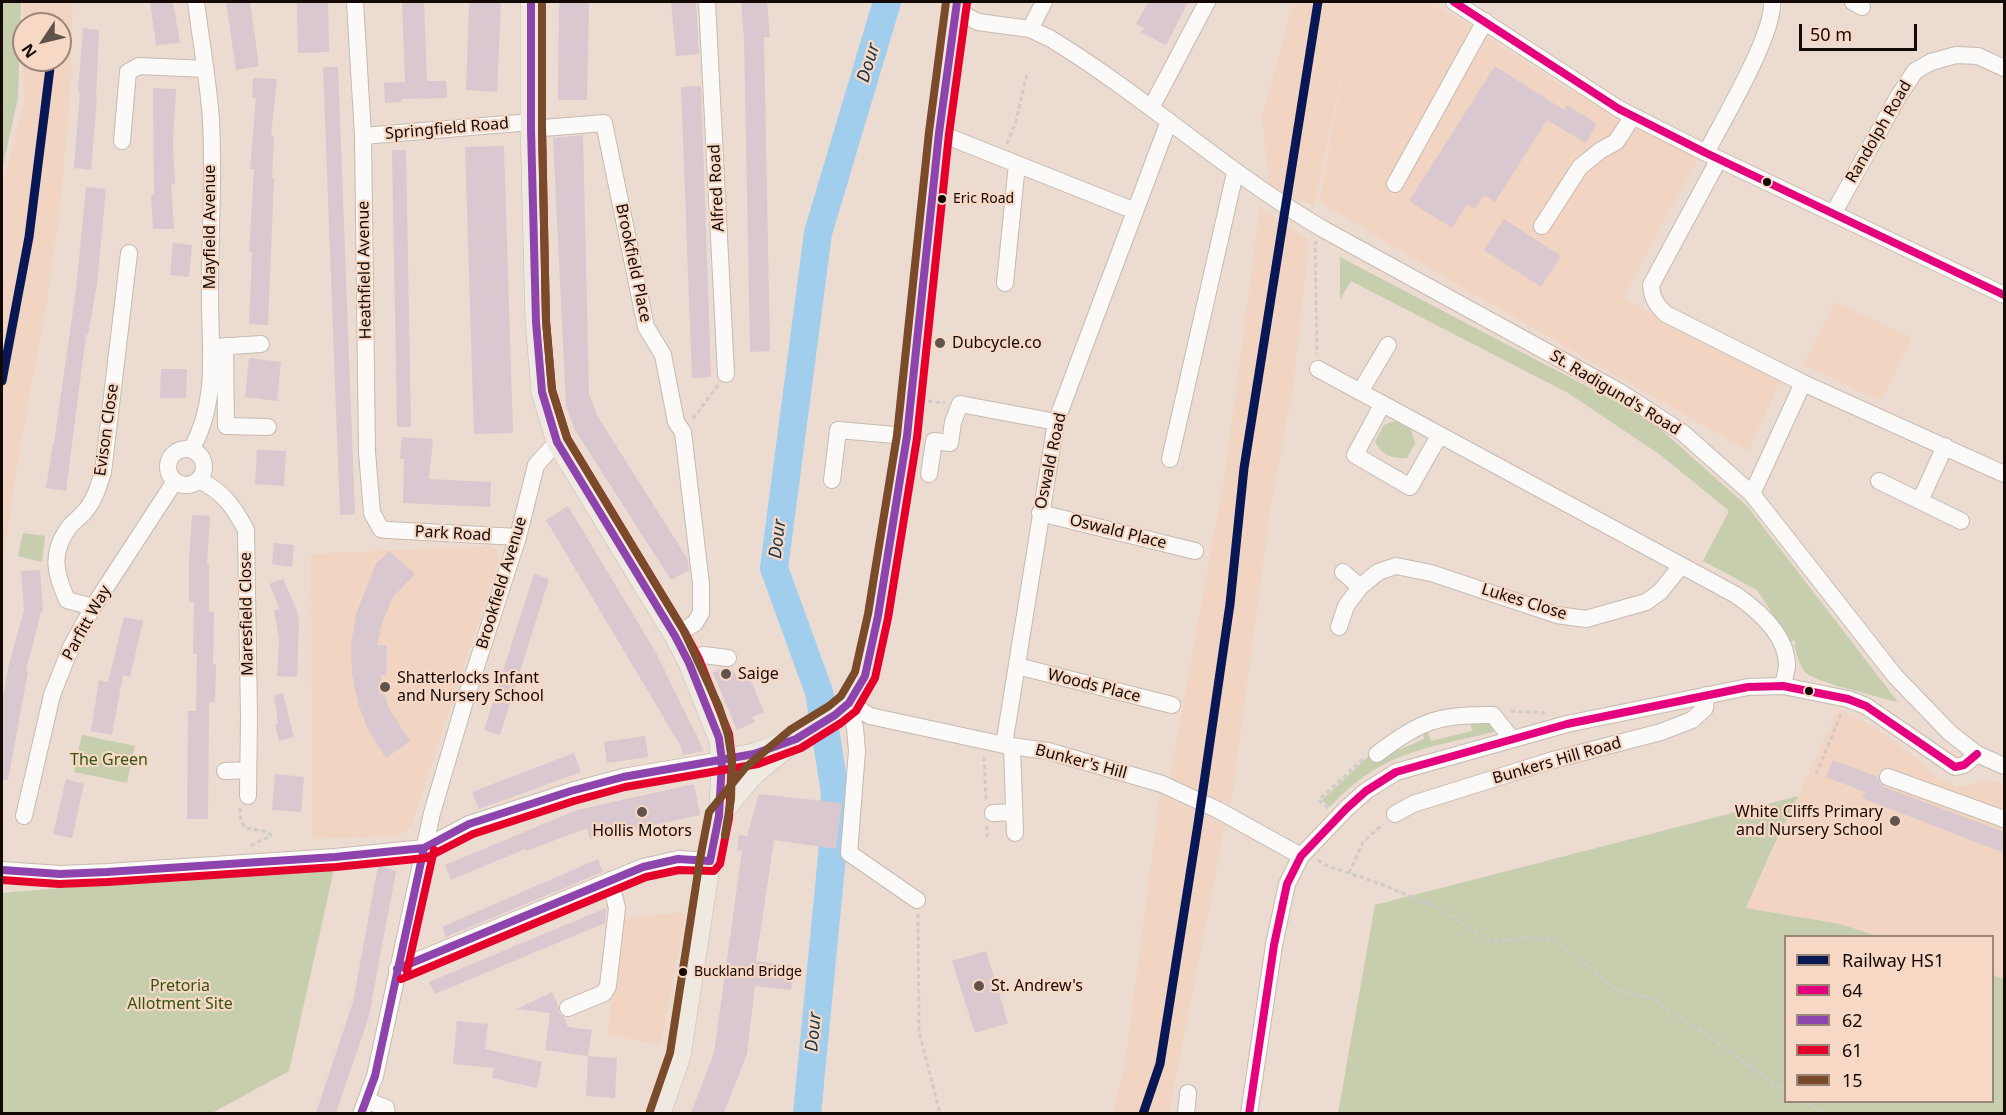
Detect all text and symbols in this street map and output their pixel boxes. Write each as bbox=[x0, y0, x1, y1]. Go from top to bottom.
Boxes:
north arrow bbox=[12, 12, 72, 72]
scale bar bbox=[1802, 12, 1920, 50]
text: 50 m bbox=[1810, 22, 1852, 46]
text: N bbox=[16, 40, 42, 63]
water label: Dour bbox=[853, 41, 885, 85]
street label: Randolph Road bbox=[1842, 77, 1916, 187]
street label: Springfield Road bbox=[384, 114, 510, 144]
street label: Alfred Road bbox=[705, 144, 729, 232]
street label: Mayfield Avenue bbox=[200, 165, 220, 289]
unlabelled marker bbox=[1761, 176, 1773, 188]
place label: Eric Road bbox=[953, 191, 1014, 207]
marker: Eric Road bbox=[936, 193, 948, 205]
street label: Heathfield Avenue bbox=[354, 201, 376, 339]
street label: Brookfield Place bbox=[611, 202, 655, 324]
place label: Dubcycle.co bbox=[952, 333, 1042, 353]
marker: Dubcycle.co bbox=[933, 336, 947, 350]
street label: St. Radigund's Road bbox=[1546, 346, 1684, 440]
street label: Evison Close bbox=[91, 383, 123, 477]
street label: Oswald Road bbox=[1031, 411, 1071, 511]
street label: Oswald Place bbox=[1067, 511, 1169, 553]
street label: Brookfield Avenue bbox=[473, 514, 531, 652]
water label: Dour bbox=[765, 518, 791, 560]
street label: Park Road bbox=[414, 522, 492, 546]
street label: Maresfield Close bbox=[236, 552, 258, 676]
street label: Lukes Close bbox=[1479, 580, 1569, 624]
street label: Parfitt Way bbox=[59, 582, 115, 664]
place label: Saige bbox=[738, 664, 779, 684]
street label: Woods Place bbox=[1046, 665, 1142, 707]
marker: Saige bbox=[719, 667, 733, 681]
place label: Shatterlocks Infant and Nursery School bbox=[397, 668, 544, 706]
marker: Shatterlocks Infant and Nursery School bbox=[378, 680, 392, 694]
unlabelled marker bbox=[1803, 685, 1815, 697]
street label: Bunkers Hill Road bbox=[1490, 733, 1624, 789]
street label: Bunker's Hill bbox=[1033, 741, 1129, 783]
park label: The Green bbox=[70, 750, 148, 770]
place label: White Cliffs Primary and Nursery School bbox=[1735, 802, 1883, 840]
marker: Hollis Motors bbox=[635, 805, 649, 819]
marker: White Cliffs Primary and Nursery School bbox=[1888, 814, 1902, 828]
place label: Hollis Motors bbox=[592, 821, 692, 841]
legend bbox=[1784, 935, 1994, 1103]
text: Railway HS1 bbox=[1842, 948, 1944, 972]
place label: Buckland Bridge bbox=[694, 964, 802, 980]
marker: Buckland Bridge bbox=[677, 966, 689, 978]
park label: Pretoria Allotment Site bbox=[127, 976, 233, 1014]
place label: St. Andrew's bbox=[991, 976, 1083, 996]
text: 64 bbox=[1842, 978, 1863, 1002]
marker: St. Andrew's bbox=[972, 979, 986, 993]
text: 62 bbox=[1842, 1008, 1863, 1032]
water label: Dour bbox=[802, 1011, 826, 1053]
text: 61 bbox=[1842, 1038, 1863, 1062]
text: 15 bbox=[1842, 1068, 1863, 1092]

